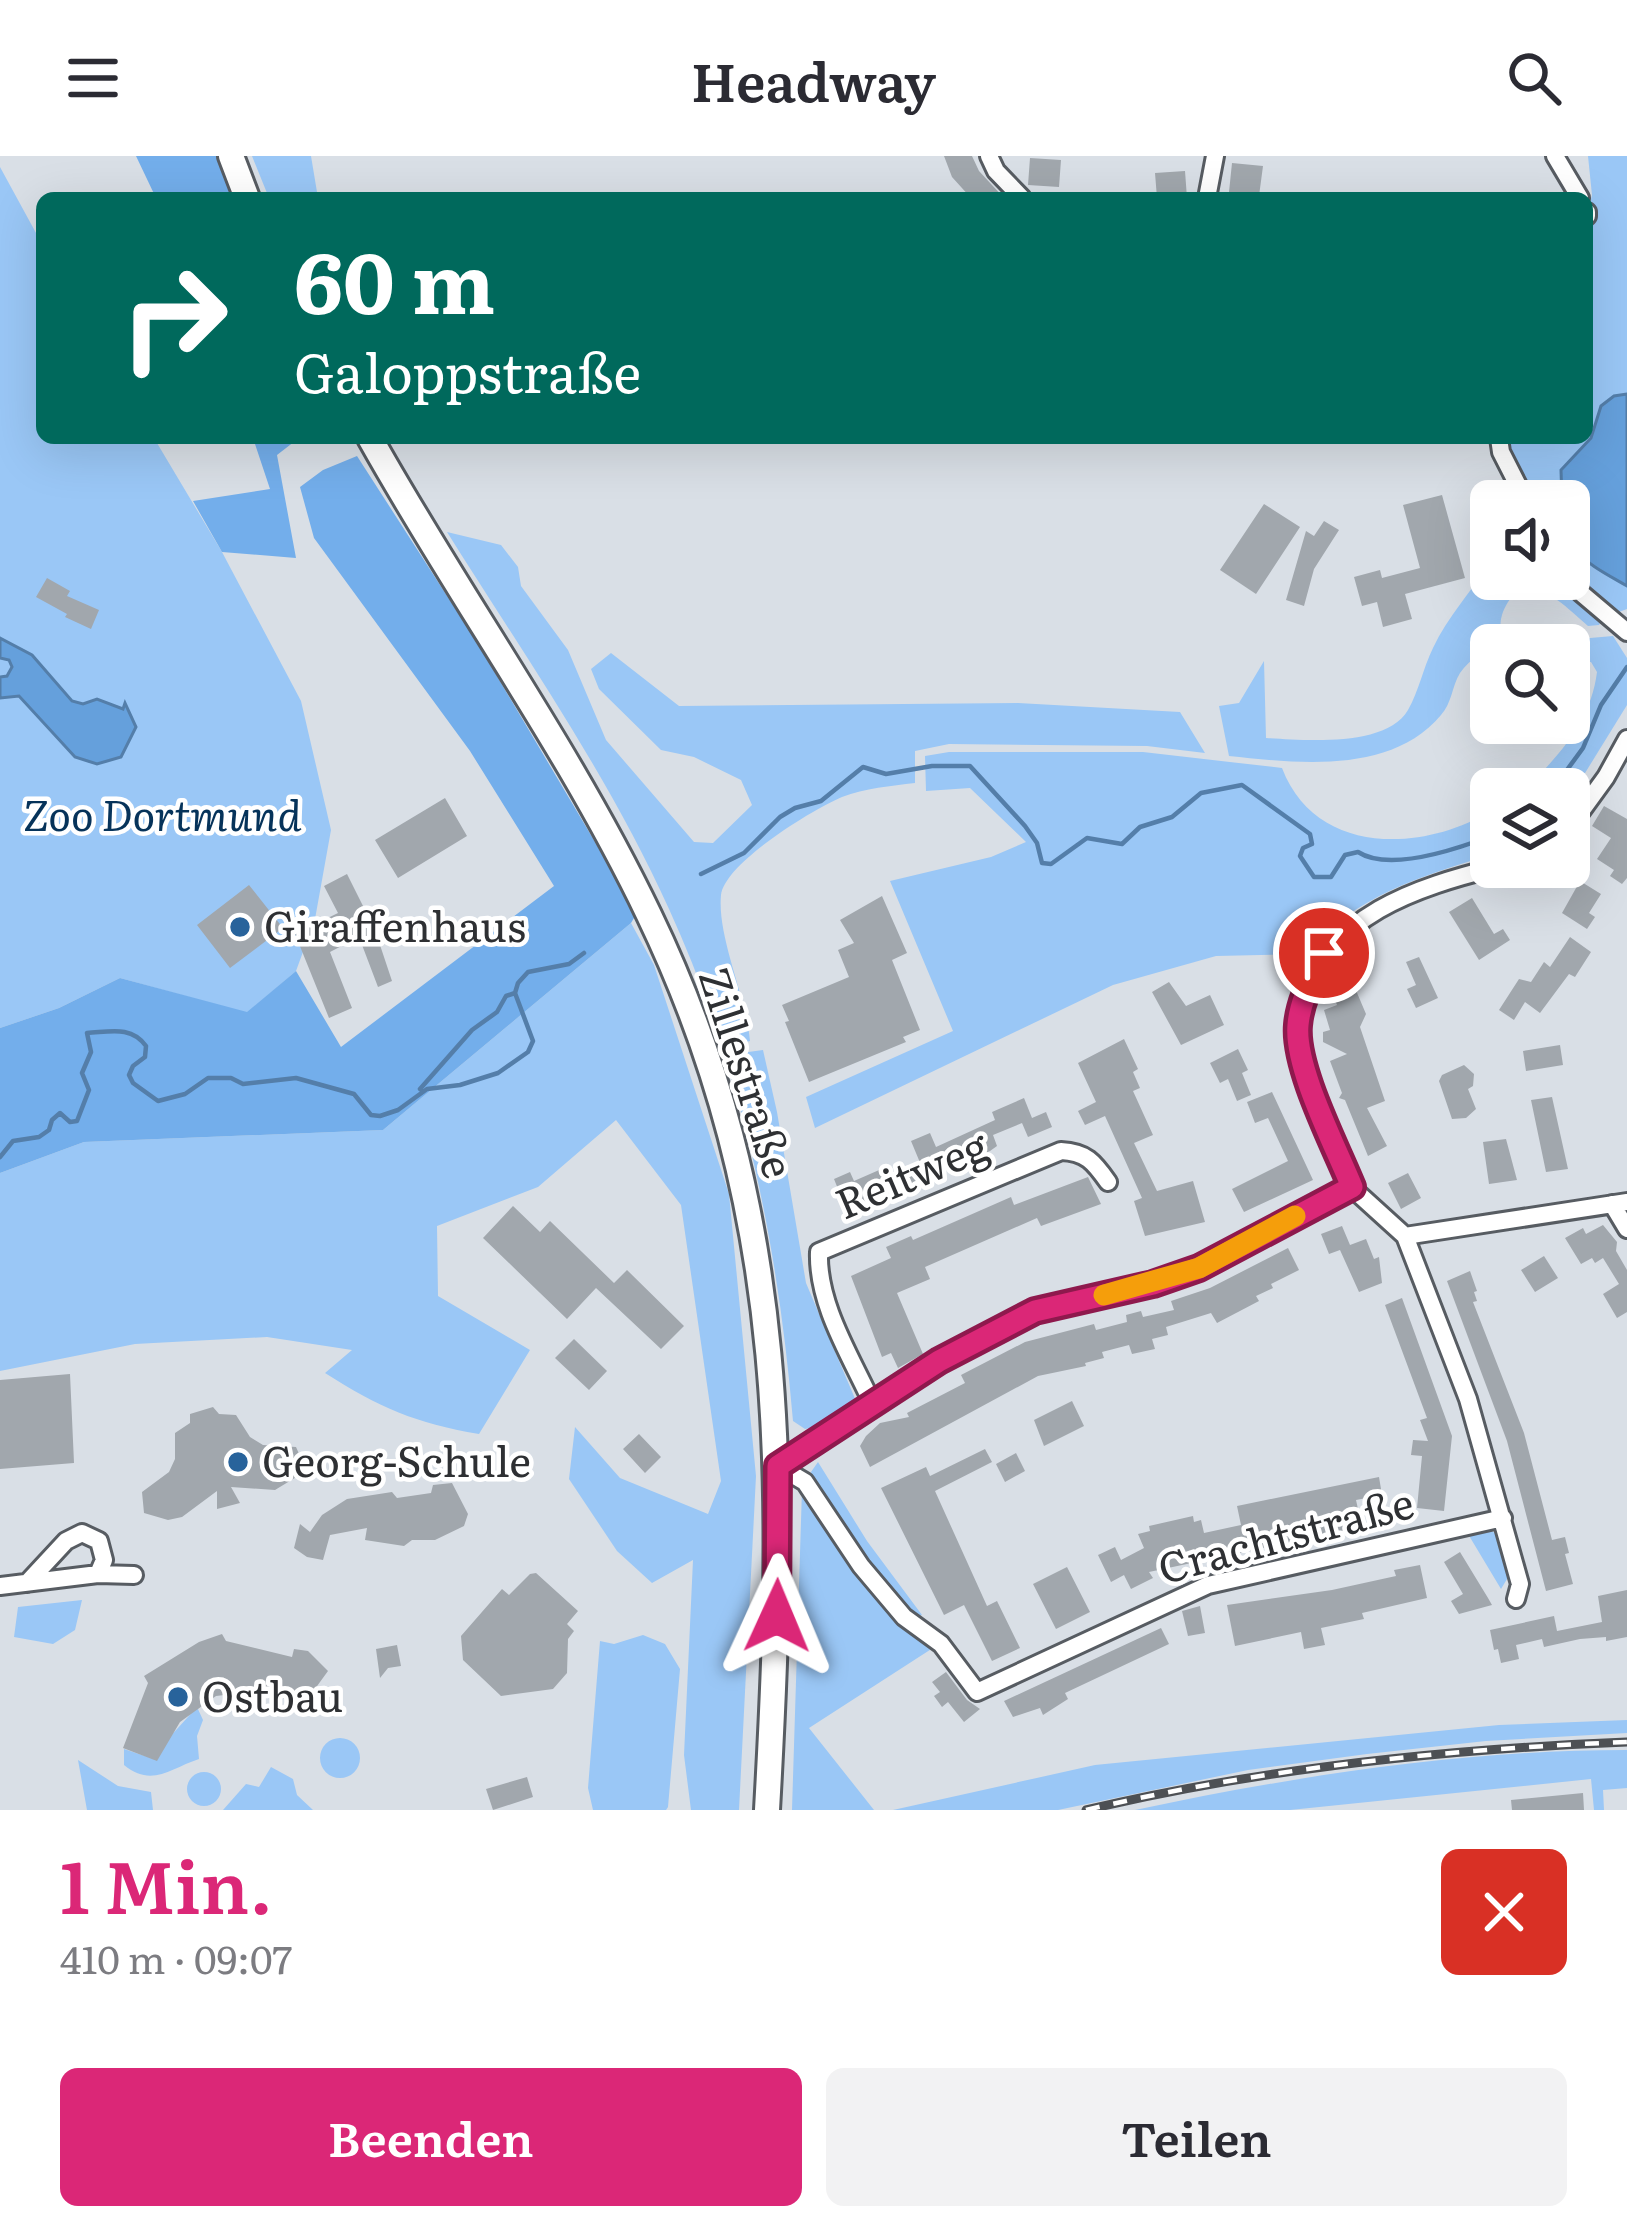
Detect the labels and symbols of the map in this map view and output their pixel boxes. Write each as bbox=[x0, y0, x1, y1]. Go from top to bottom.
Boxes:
park label: Zoo Dortmund bbox=[23, 782, 301, 844]
place label: Giraffenhaus bbox=[264, 893, 526, 955]
pin bbox=[1273, 902, 1375, 1004]
marker: Giraffenhaus bbox=[227, 914, 253, 940]
street label: Zillestraße bbox=[686, 959, 812, 1185]
street label: Reitweg bbox=[825, 1112, 997, 1232]
place label: Georg-Schule bbox=[262, 1428, 531, 1490]
marker: Georg-Schule bbox=[225, 1449, 251, 1475]
street label: Crachtstraße bbox=[1151, 1469, 1420, 1597]
position arrow bbox=[714, 1553, 840, 1679]
place label: Ostbau bbox=[202, 1663, 343, 1725]
marker: Ostbau bbox=[165, 1684, 191, 1710]

